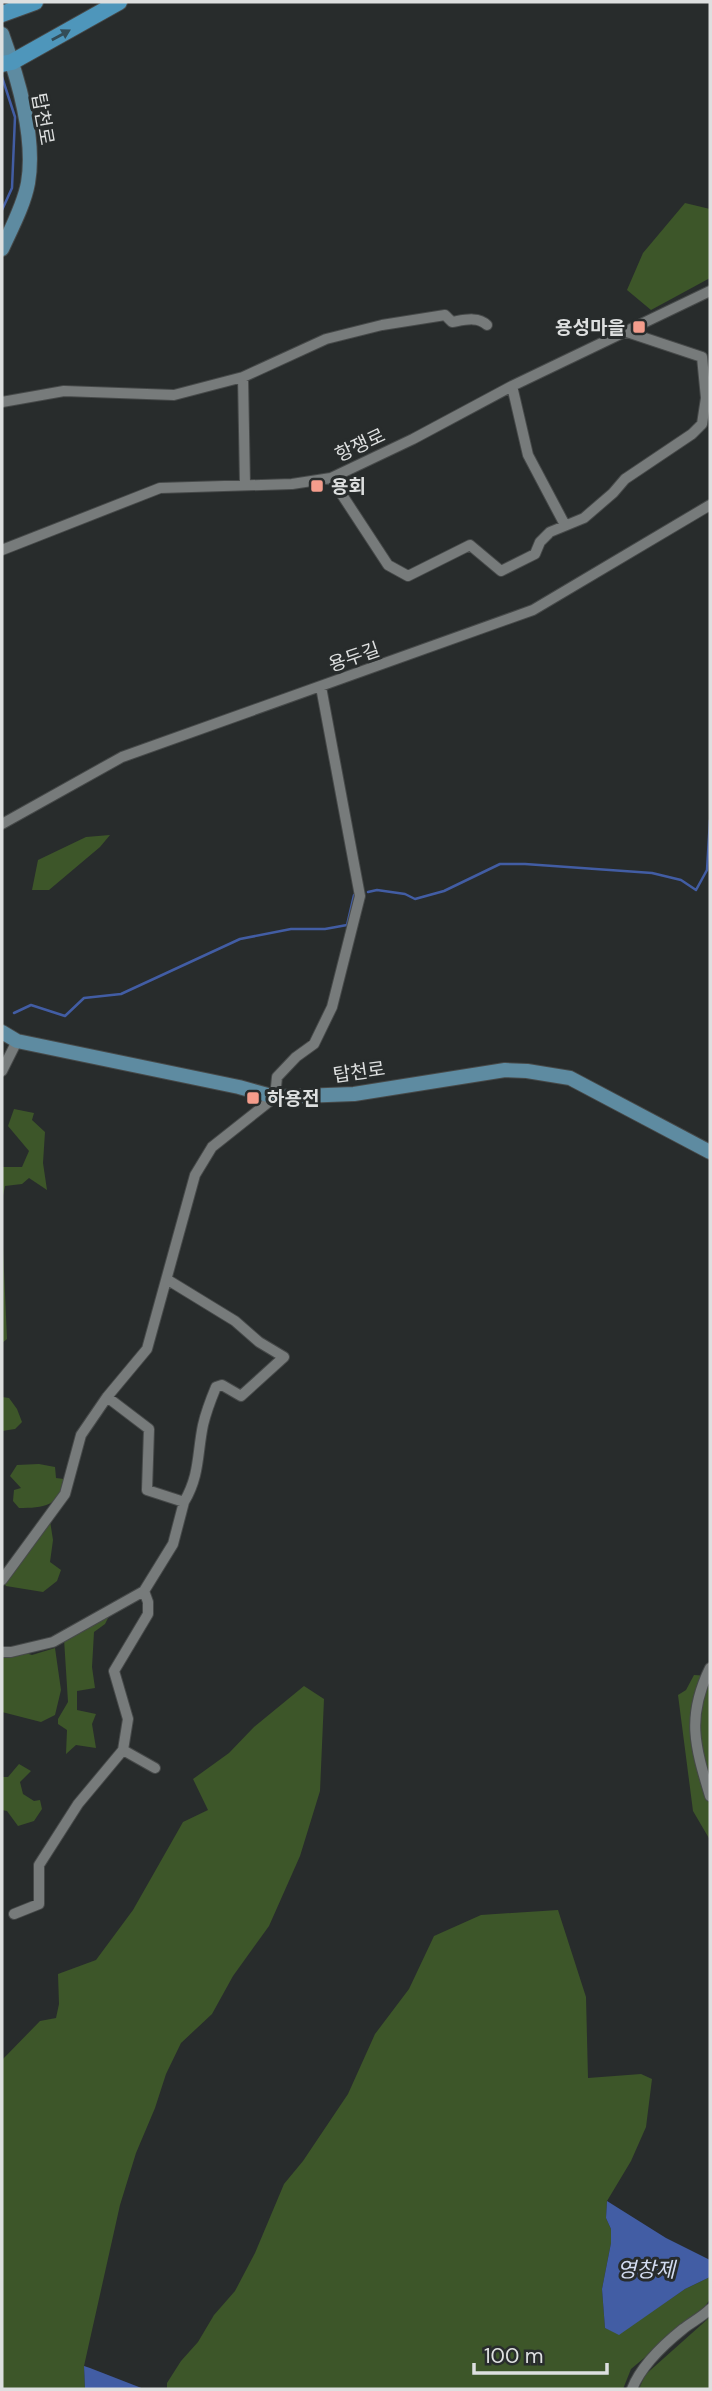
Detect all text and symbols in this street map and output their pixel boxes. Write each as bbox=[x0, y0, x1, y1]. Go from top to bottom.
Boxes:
one-way arrow bbox=[51, 29, 71, 41]
street label: 탑천로 bbox=[26, 91, 60, 147]
place label: 용성마을 bbox=[555, 315, 625, 340]
marker: 용성마을 bbox=[631, 319, 647, 335]
street label: 항쟁로 bbox=[331, 423, 389, 467]
place label: 용회 bbox=[331, 474, 366, 499]
marker: 용회 bbox=[309, 478, 325, 494]
street label: 용두길 bbox=[325, 637, 383, 677]
street label: 탑천로 bbox=[331, 1056, 387, 1088]
place label: 하용전 bbox=[267, 1086, 319, 1111]
marker: 하용전 bbox=[245, 1090, 261, 1106]
water label: 영창제 bbox=[617, 2256, 678, 2284]
scale bar bbox=[474, 2332, 607, 2376]
text: 100 m bbox=[484, 2342, 544, 2370]

